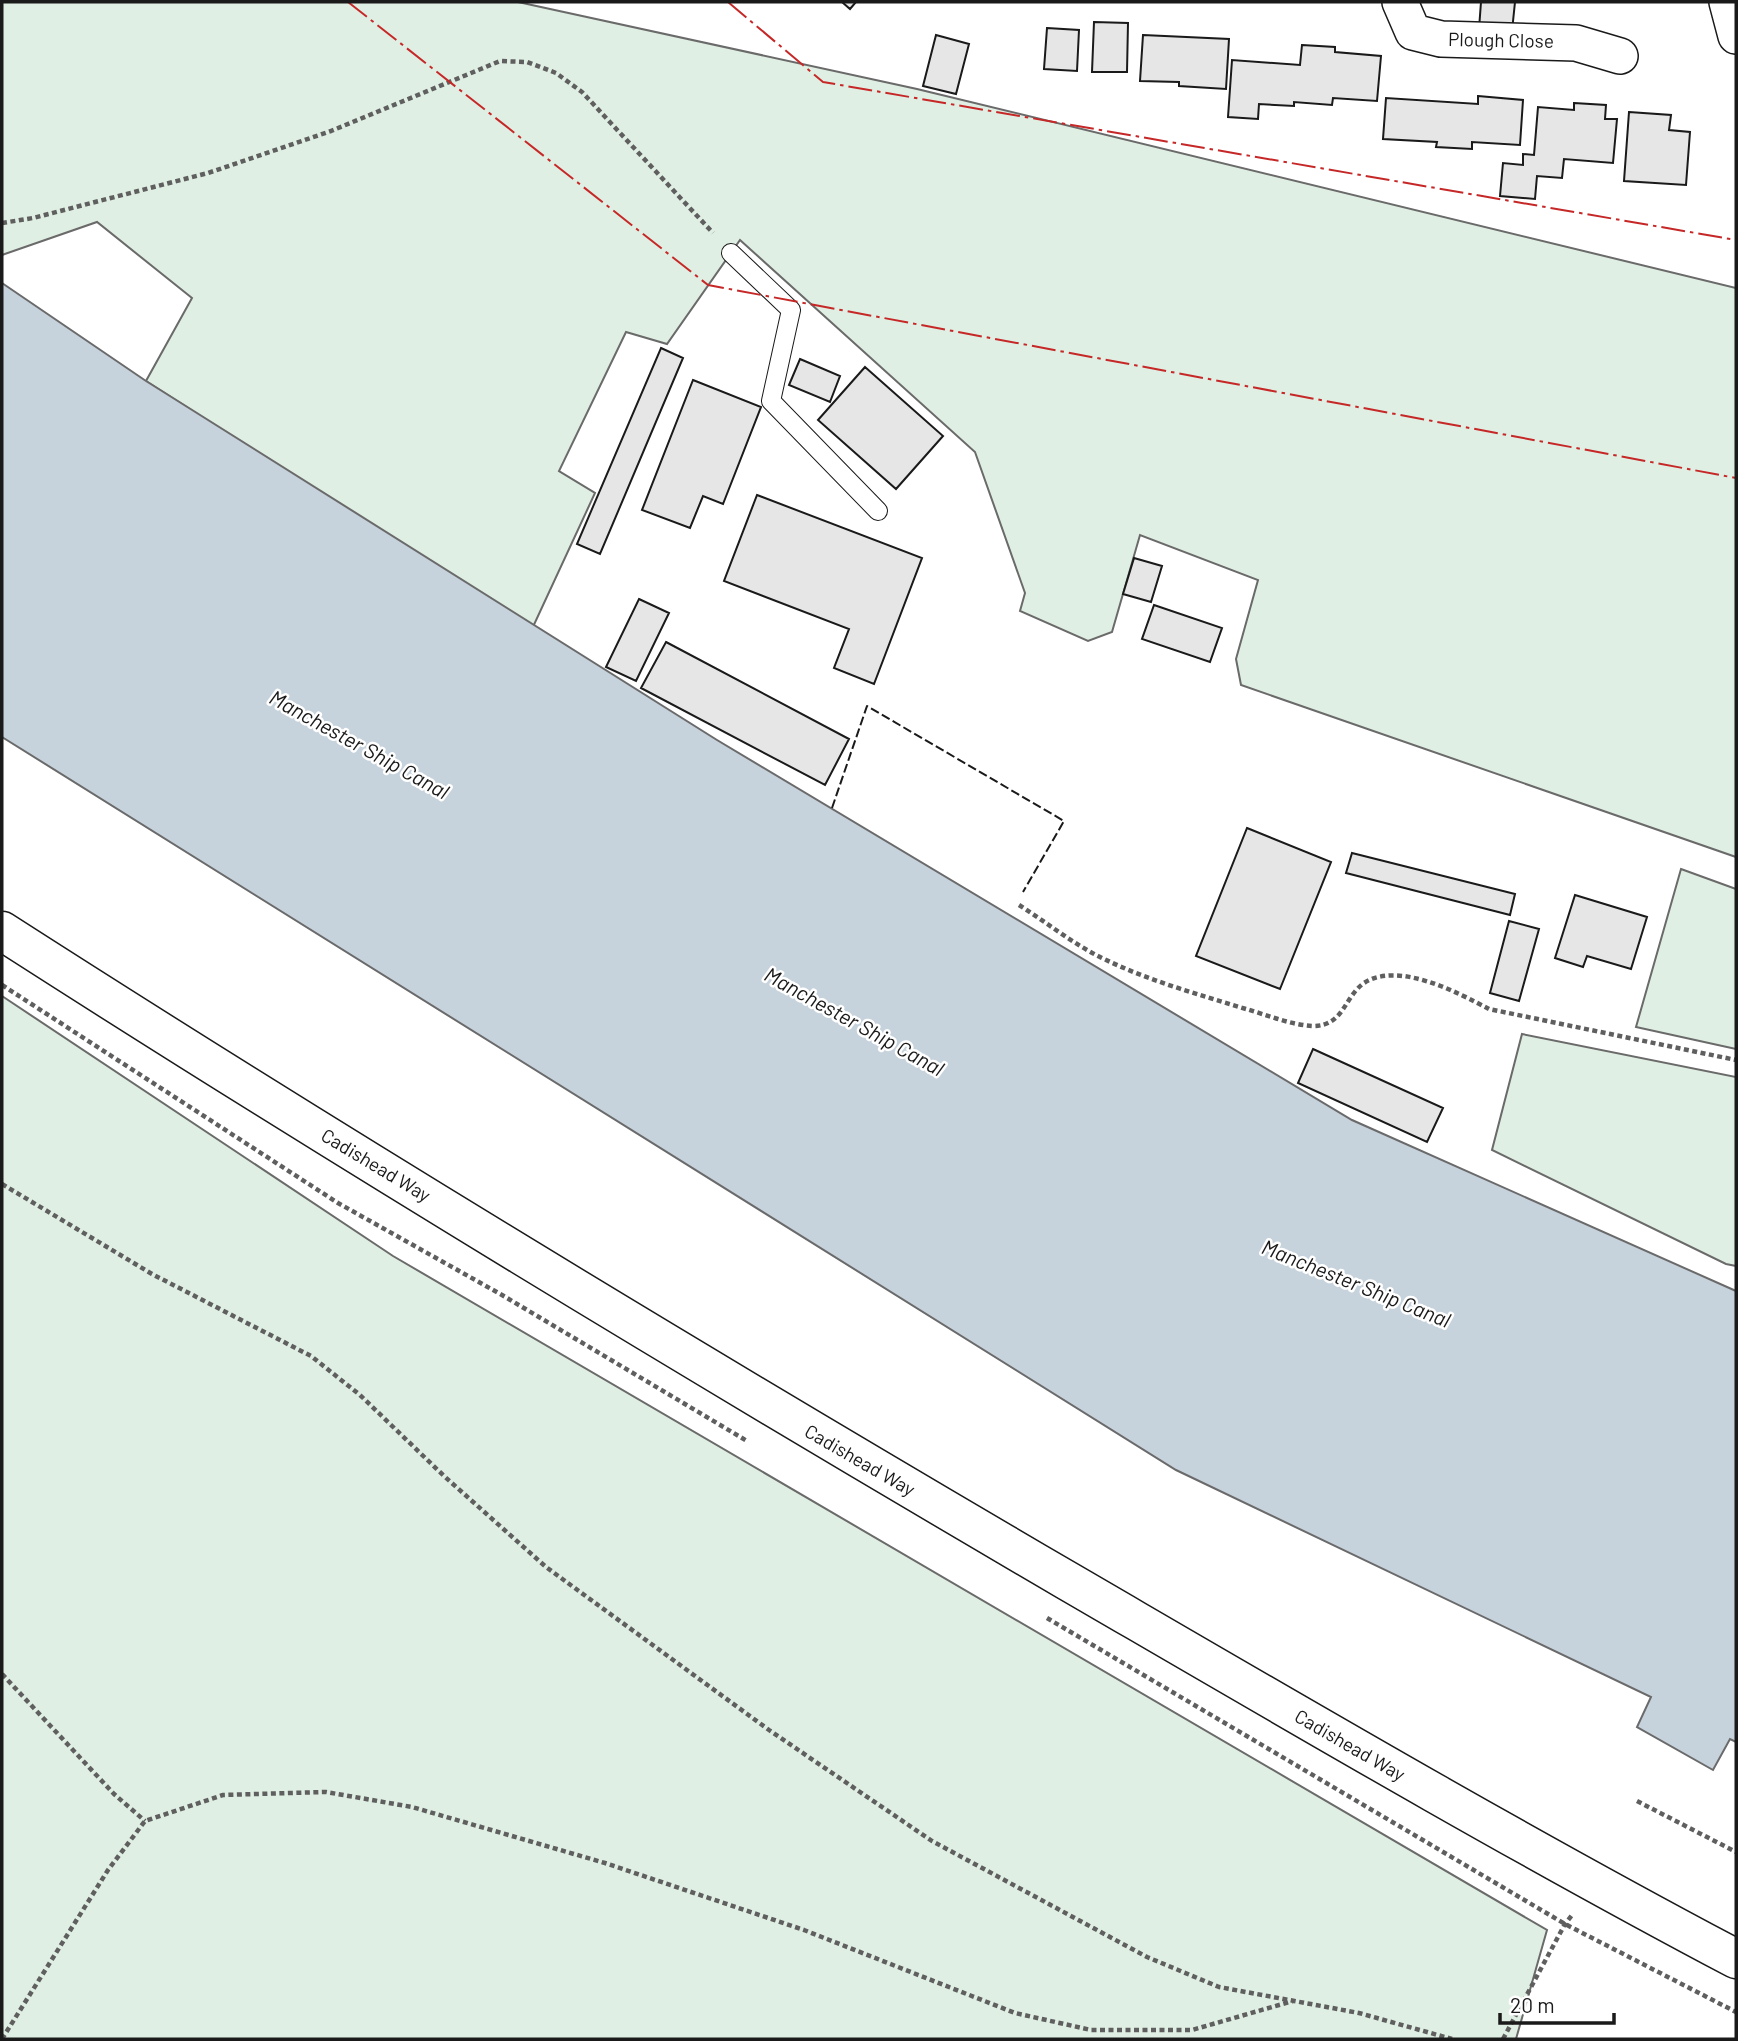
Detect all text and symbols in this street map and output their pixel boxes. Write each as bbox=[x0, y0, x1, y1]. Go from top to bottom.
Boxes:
street label: Plough Close bbox=[1448, 27, 1554, 52]
water label: Manchester Ship Canal bbox=[266, 684, 454, 804]
water label: Manchester Ship Canal bbox=[761, 961, 949, 1081]
street label: Cadishead Way bbox=[317, 1123, 435, 1206]
water label: Manchester Ship Canal bbox=[1259, 1233, 1455, 1332]
street label: Cadishead Way bbox=[801, 1419, 920, 1501]
street label: Cadishead Way bbox=[1291, 1704, 1410, 1786]
scale bar bbox=[1500, 1982, 1614, 2026]
text: 20 m bbox=[1510, 1992, 1555, 2017]

